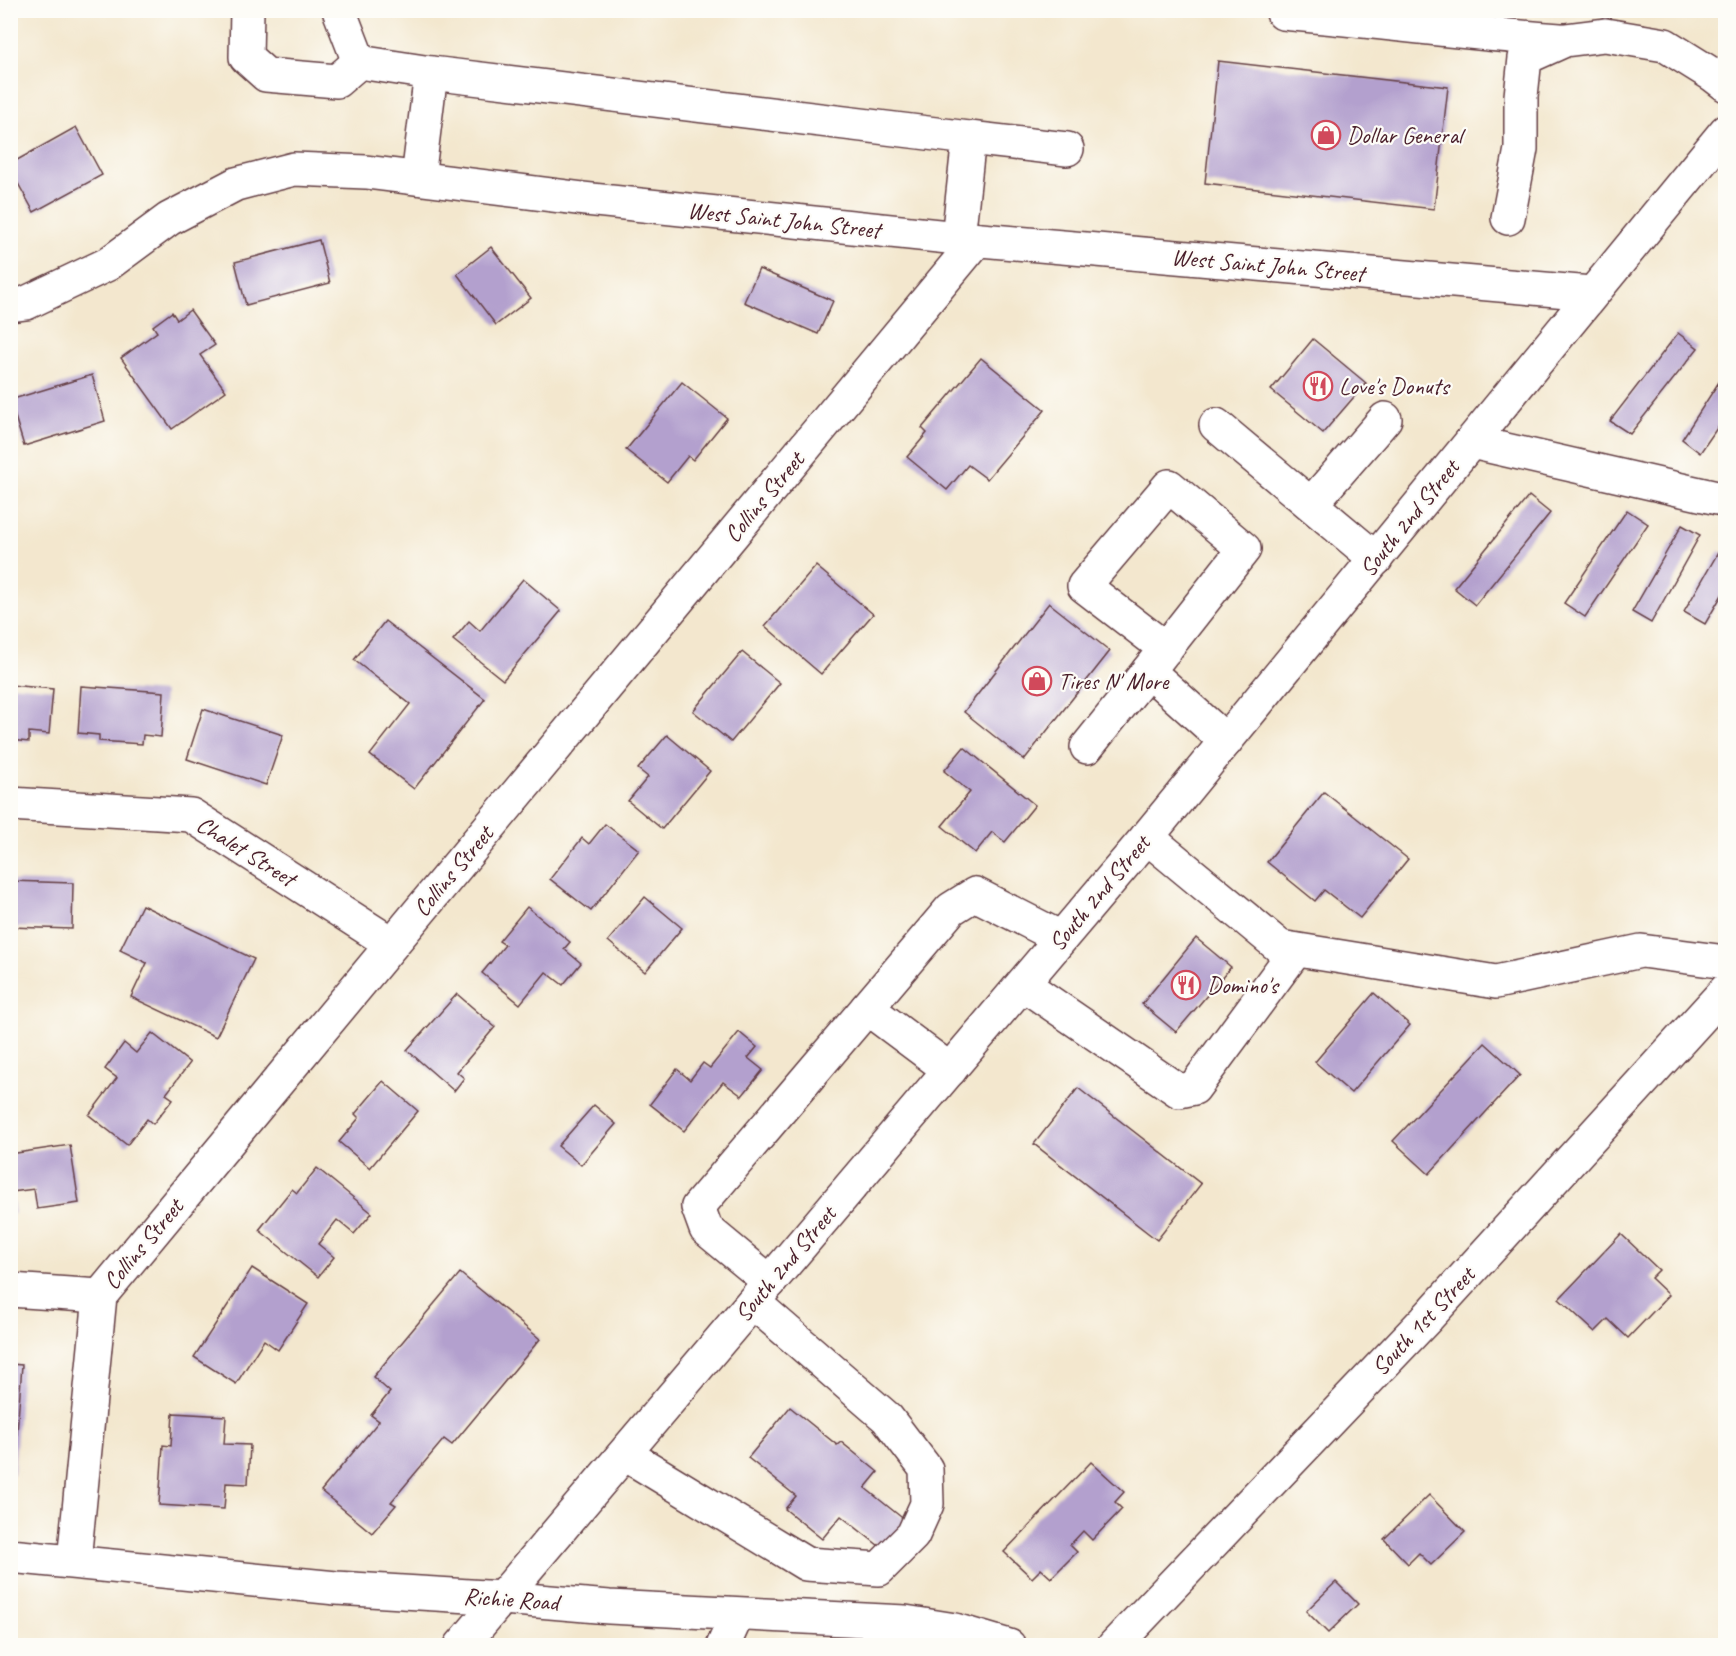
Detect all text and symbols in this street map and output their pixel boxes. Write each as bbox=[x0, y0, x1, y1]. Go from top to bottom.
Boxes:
shop icon: Dollar General bbox=[1310, 119, 1342, 151]
place label: Dollar General bbox=[1347, 120, 1466, 150]
street label: West Saint John Street bbox=[686, 195, 885, 245]
street label: West Saint John Street bbox=[1170, 242, 1369, 289]
restaurant icon: Love's Donuts bbox=[1302, 370, 1334, 402]
place label: Love's Donuts bbox=[1339, 371, 1452, 401]
street label: Collins Street bbox=[717, 444, 812, 548]
street label: South 2nd Street bbox=[1353, 452, 1467, 583]
shop icon: Tires N' More bbox=[1021, 665, 1053, 697]
place label: Tires N' More bbox=[1058, 666, 1171, 696]
street label: Chalet Street bbox=[191, 809, 304, 895]
street label: Collins Street bbox=[406, 818, 501, 922]
street label: South 2nd Street bbox=[1042, 827, 1157, 957]
restaurant icon: Domino's bbox=[1170, 969, 1202, 1001]
place label: Domino's bbox=[1207, 970, 1281, 1000]
street label: Collins Street bbox=[96, 1191, 191, 1295]
street label: South 2nd Street bbox=[728, 1198, 843, 1328]
street label: South 1st Street bbox=[1365, 1259, 1482, 1382]
street label: Richie Road bbox=[463, 1581, 563, 1618]

